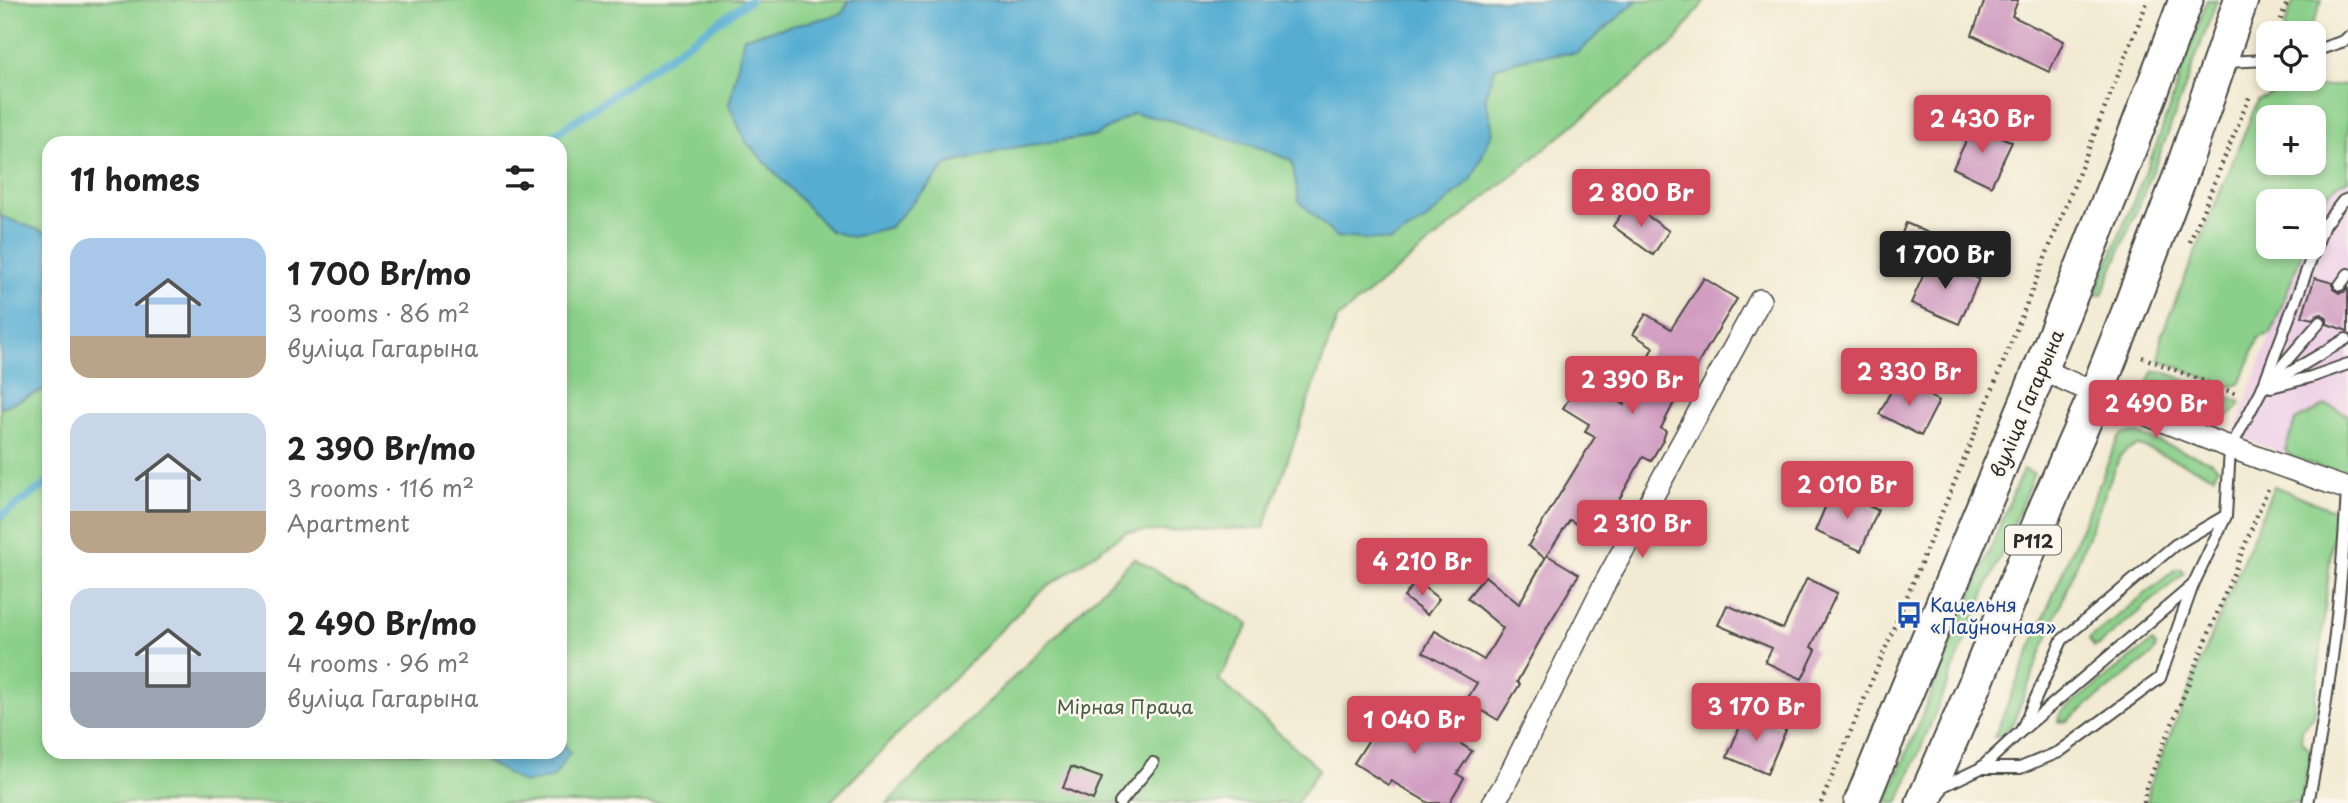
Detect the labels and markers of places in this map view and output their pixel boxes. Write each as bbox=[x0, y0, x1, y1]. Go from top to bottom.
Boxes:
pin: 2 430 Br bbox=[1910, 96, 2054, 155]
pin: 2 800 Br bbox=[1569, 170, 1713, 229]
pin: 1 700 Br bbox=[1873, 232, 2017, 291]
pin: 2 330 Br bbox=[1837, 348, 1981, 408]
pin: 2 390 Br bbox=[1560, 356, 1704, 416]
pin: 2 490 Br bbox=[2084, 380, 2228, 440]
pin: 2 010 Br bbox=[1775, 462, 1919, 521]
pin: 2 310 Br bbox=[1570, 500, 1714, 560]
pin: 4 210 Br bbox=[1350, 538, 1494, 598]
place label: Кацельня «Паўночная» bbox=[1930, 590, 2057, 640]
bus stop icon: Кацельня «Паўночная» bbox=[1894, 600, 1924, 630]
pin: 3 170 Br bbox=[1684, 684, 1828, 743]
pin: 1 040 Br bbox=[1342, 696, 1486, 756]

